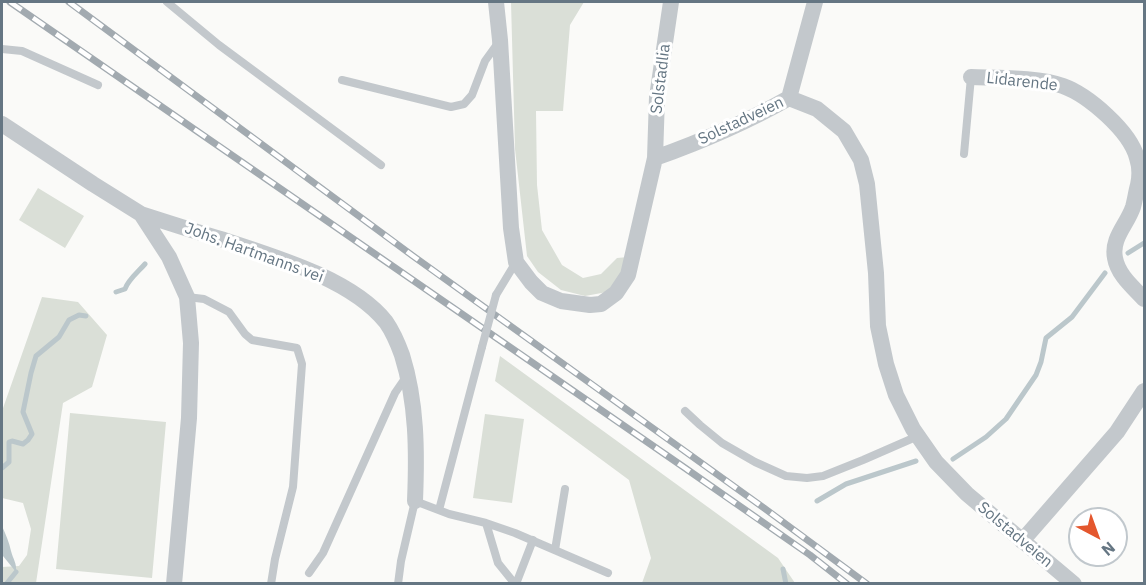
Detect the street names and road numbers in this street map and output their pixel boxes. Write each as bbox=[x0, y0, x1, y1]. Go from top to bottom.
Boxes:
street label: Solstadlia bbox=[647, 43, 675, 115]
street label: Lidarende bbox=[985, 69, 1059, 95]
street label: Solstadveien bbox=[695, 93, 787, 149]
street label: Johs. Hartmanns vei bbox=[182, 219, 326, 287]
street label: Solstadveien bbox=[974, 498, 1056, 572]

